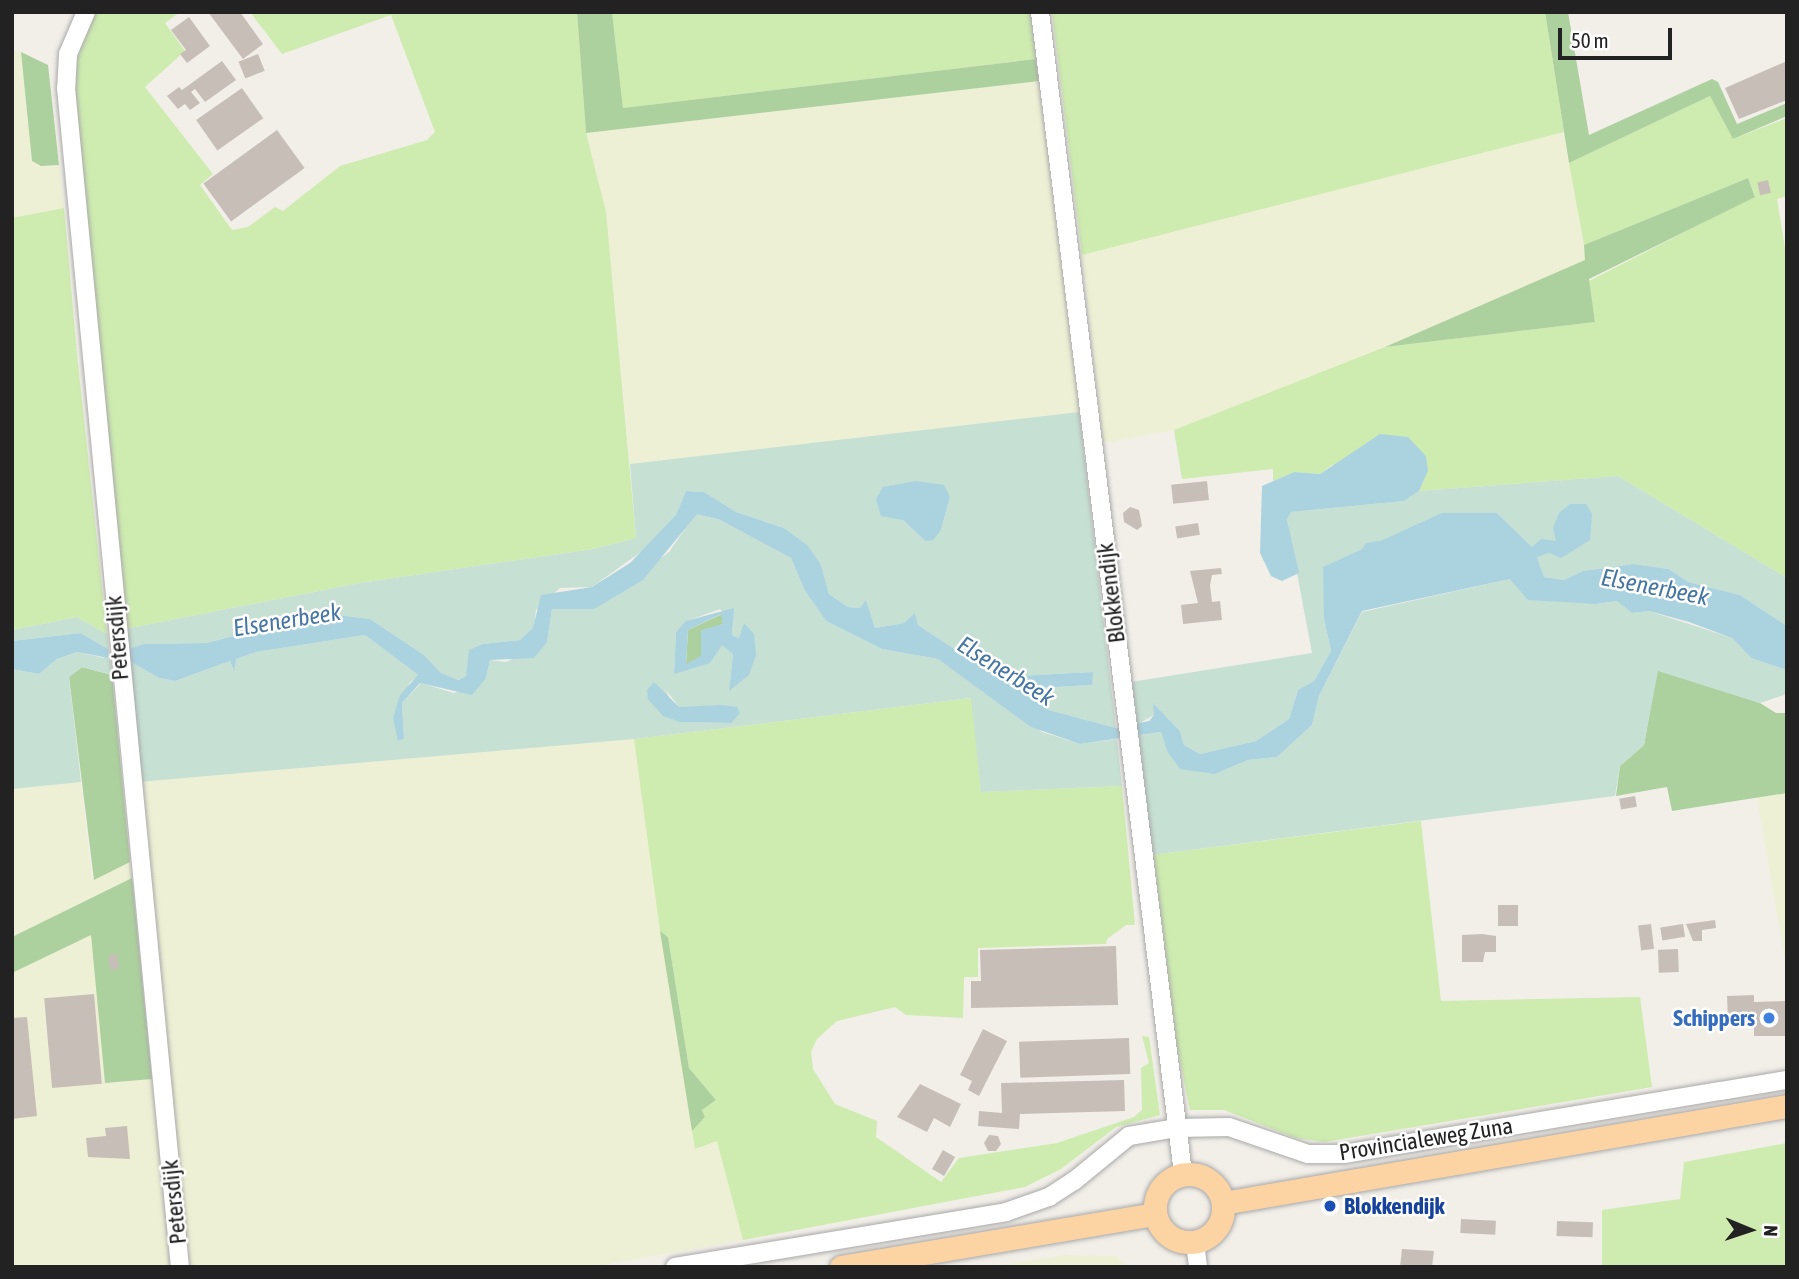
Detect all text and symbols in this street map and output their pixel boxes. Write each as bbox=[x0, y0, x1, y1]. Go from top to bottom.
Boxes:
scale bar bbox=[1561, 14, 1675, 58]
text: 50 m bbox=[1571, 28, 1609, 52]
street label: Blokkendijk bbox=[1091, 541, 1131, 645]
water label: Elsenerbeek bbox=[1599, 562, 1711, 612]
street label: Petersdijk bbox=[100, 595, 134, 681]
water label: Elsenerbeek bbox=[231, 597, 343, 643]
water label: Elsenerbeek bbox=[952, 630, 1060, 712]
place label: Schippers bbox=[1673, 1004, 1755, 1032]
marker: Schippers bbox=[1761, 1010, 1777, 1026]
street label: Provincialeweg Zuna bbox=[1337, 1112, 1515, 1166]
street label: Petersdijk bbox=[156, 1158, 192, 1246]
place label: Blokkendijk bbox=[1344, 1192, 1445, 1220]
north arrow bbox=[1715, 1195, 1785, 1265]
marker: Blokkendijk bbox=[1322, 1198, 1338, 1214]
text: N bbox=[1760, 1225, 1782, 1237]

